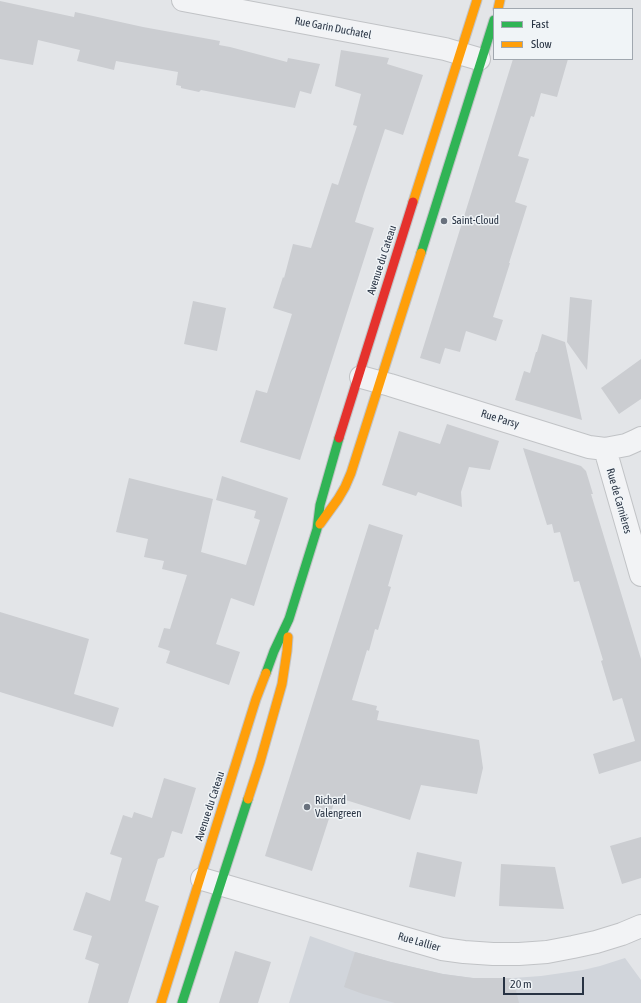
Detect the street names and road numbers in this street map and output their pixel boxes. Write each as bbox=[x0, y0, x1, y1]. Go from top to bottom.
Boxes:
street label: Rue Garin Duchatel bbox=[294, 14, 372, 42]
street label: Avenue du Cateau bbox=[365, 223, 399, 297]
street label: Rue Parsy bbox=[479, 407, 521, 431]
street label: Rue de Carnières bbox=[603, 467, 635, 535]
street label: Avenue du Cateau bbox=[193, 769, 227, 843]
street label: Rue Lallier bbox=[396, 930, 442, 954]

